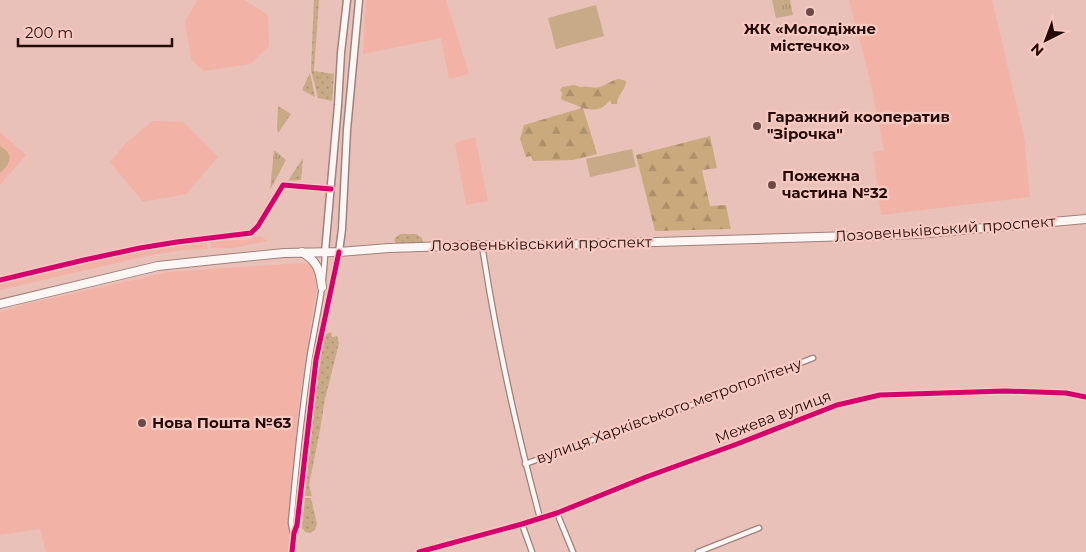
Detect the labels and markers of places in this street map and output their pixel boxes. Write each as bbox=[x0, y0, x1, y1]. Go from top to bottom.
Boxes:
marker: ЖК «Молодіжне містечко» bbox=[804, 6, 816, 18]
place label: ЖК «Молодіжне містечко» bbox=[744, 19, 876, 55]
place label: Гаражний кооператив "Зірочка" bbox=[767, 107, 950, 143]
marker: Гаражний кооператив "Зірочка" bbox=[751, 120, 763, 132]
place label: Пожежна частина №32 bbox=[782, 166, 888, 202]
marker: Пожежна частина №32 bbox=[766, 179, 778, 191]
place label: Нова Пошта №63 bbox=[152, 413, 291, 432]
marker: Нова Пошта №63 bbox=[136, 417, 148, 429]

